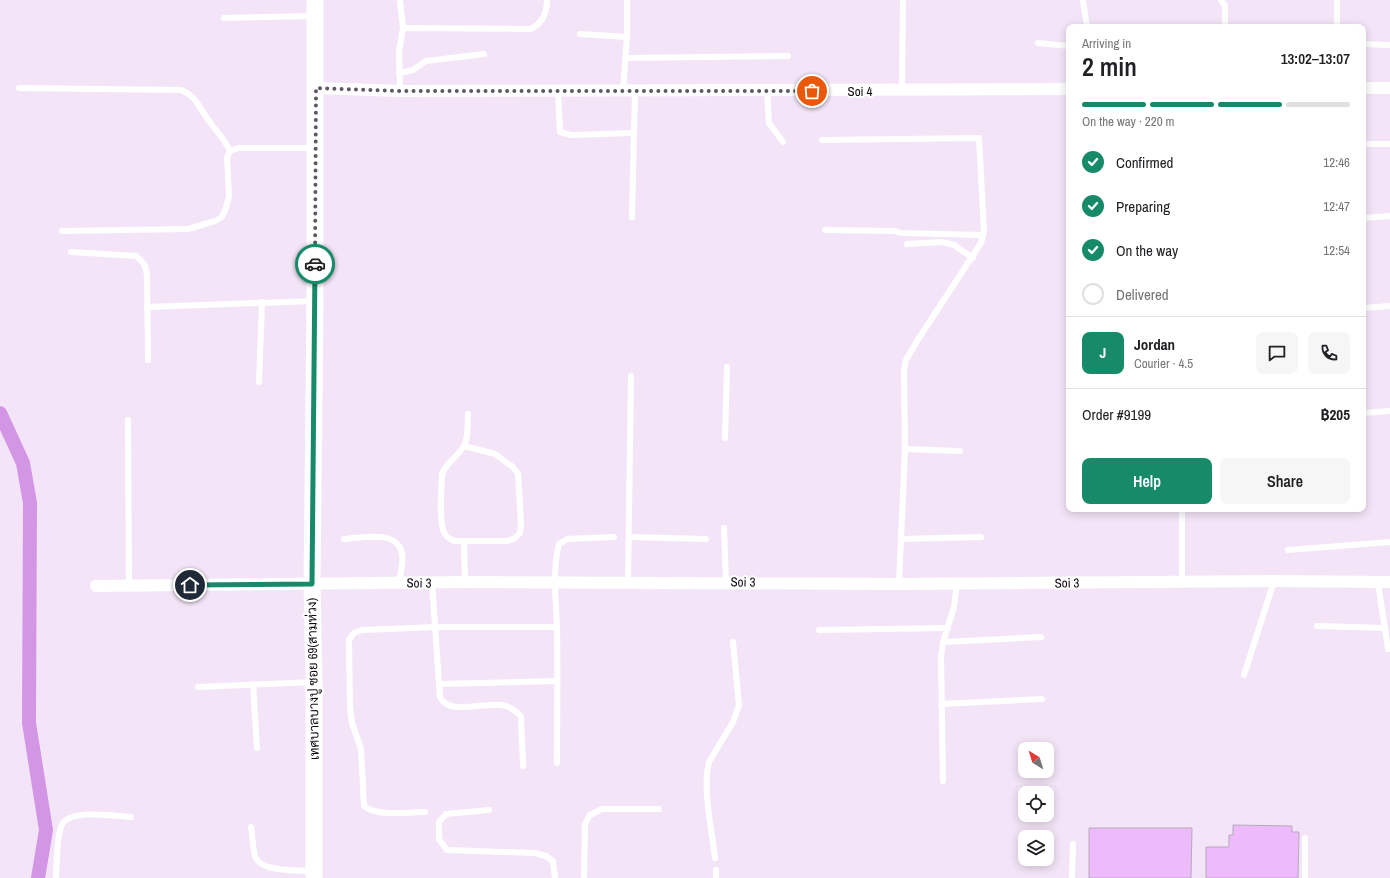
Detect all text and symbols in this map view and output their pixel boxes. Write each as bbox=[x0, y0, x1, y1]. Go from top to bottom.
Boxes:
text: Arriving in bbox=[1082, 35, 1131, 52]
text: 13:02–13:07 bbox=[1281, 48, 1350, 69]
text: 2 min bbox=[1082, 49, 1137, 84]
pin bbox=[795, 74, 829, 108]
icon: bag bbox=[801, 80, 823, 102]
street label: Soi 4 bbox=[848, 83, 873, 100]
text: On the way · 220 m bbox=[1082, 113, 1174, 130]
icon: check bbox=[1082, 151, 1104, 173]
text: Confirmed bbox=[1116, 152, 1173, 173]
text: 12:46 bbox=[1323, 154, 1350, 171]
icon: check bbox=[1082, 195, 1104, 217]
text: Preparing bbox=[1116, 196, 1170, 217]
text: 12:47 bbox=[1323, 198, 1350, 215]
icon: check bbox=[1082, 239, 1104, 261]
text: On the way bbox=[1116, 240, 1178, 261]
text: 12:54 bbox=[1323, 242, 1350, 259]
courier bbox=[295, 244, 335, 284]
icon: car bbox=[304, 253, 326, 275]
text: Delivered bbox=[1116, 284, 1169, 305]
button: chat bbox=[1256, 332, 1298, 374]
button: phone bbox=[1308, 332, 1350, 374]
text: Jordan bbox=[1134, 334, 1175, 355]
text: J bbox=[1100, 342, 1106, 363]
text: Courier · 4.5 bbox=[1134, 355, 1193, 372]
text: Order #9199 bbox=[1082, 404, 1151, 425]
text: ฿205 bbox=[1320, 404, 1350, 425]
button: Help bbox=[1082, 458, 1212, 504]
button: Share bbox=[1220, 458, 1350, 504]
pin bbox=[173, 568, 207, 602]
street label: Soi 3 bbox=[730, 573, 756, 591]
icon: home bbox=[179, 574, 201, 596]
street label: Soi 3 bbox=[406, 574, 432, 592]
street label: Soi 3 bbox=[1054, 574, 1080, 592]
street label: เทศบาลบางปู ซอย 69(สามห่วง) bbox=[303, 597, 324, 760]
north arrow bbox=[1018, 742, 1054, 778]
map controls bbox=[1018, 742, 1054, 866]
button: locate bbox=[1018, 786, 1054, 822]
button: layers bbox=[1018, 830, 1054, 866]

